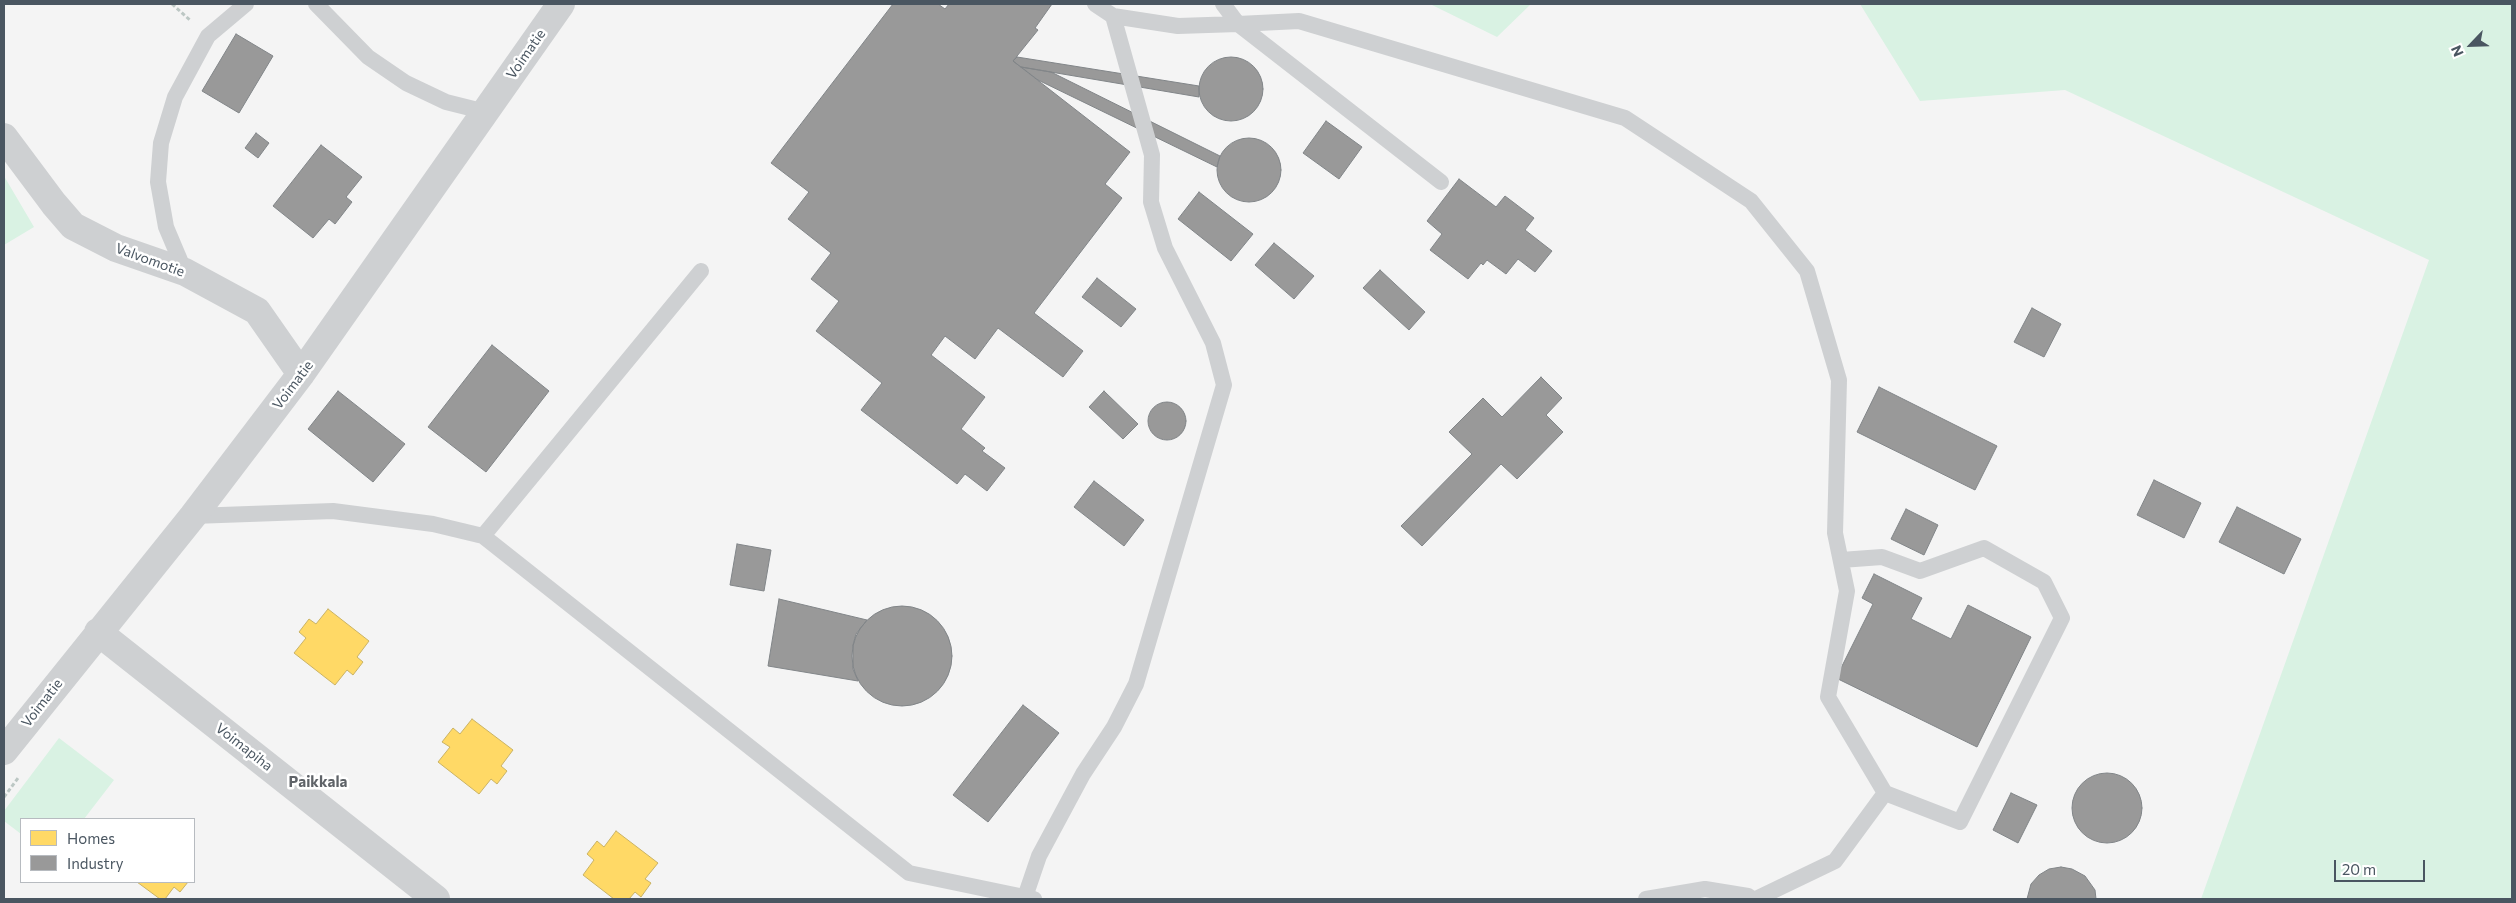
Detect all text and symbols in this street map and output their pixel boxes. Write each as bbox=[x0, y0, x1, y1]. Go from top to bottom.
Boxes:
north arrow bbox=[2446, 20, 2496, 70]
street label: Voimatie bbox=[503, 26, 549, 82]
text: N bbox=[2447, 43, 2467, 60]
street label: Valvomotie bbox=[113, 240, 187, 280]
street label: Voimatie bbox=[269, 357, 317, 413]
street label: Voimatie bbox=[18, 675, 66, 731]
street label: Voimapiha bbox=[212, 720, 276, 774]
district label: Paikkala bbox=[289, 773, 347, 791]
legend bbox=[20, 818, 195, 883]
text: Homes bbox=[67, 829, 115, 847]
scale bar bbox=[2336, 850, 2427, 882]
text: Industry bbox=[67, 854, 124, 872]
text: 20 m bbox=[2342, 860, 2376, 878]

